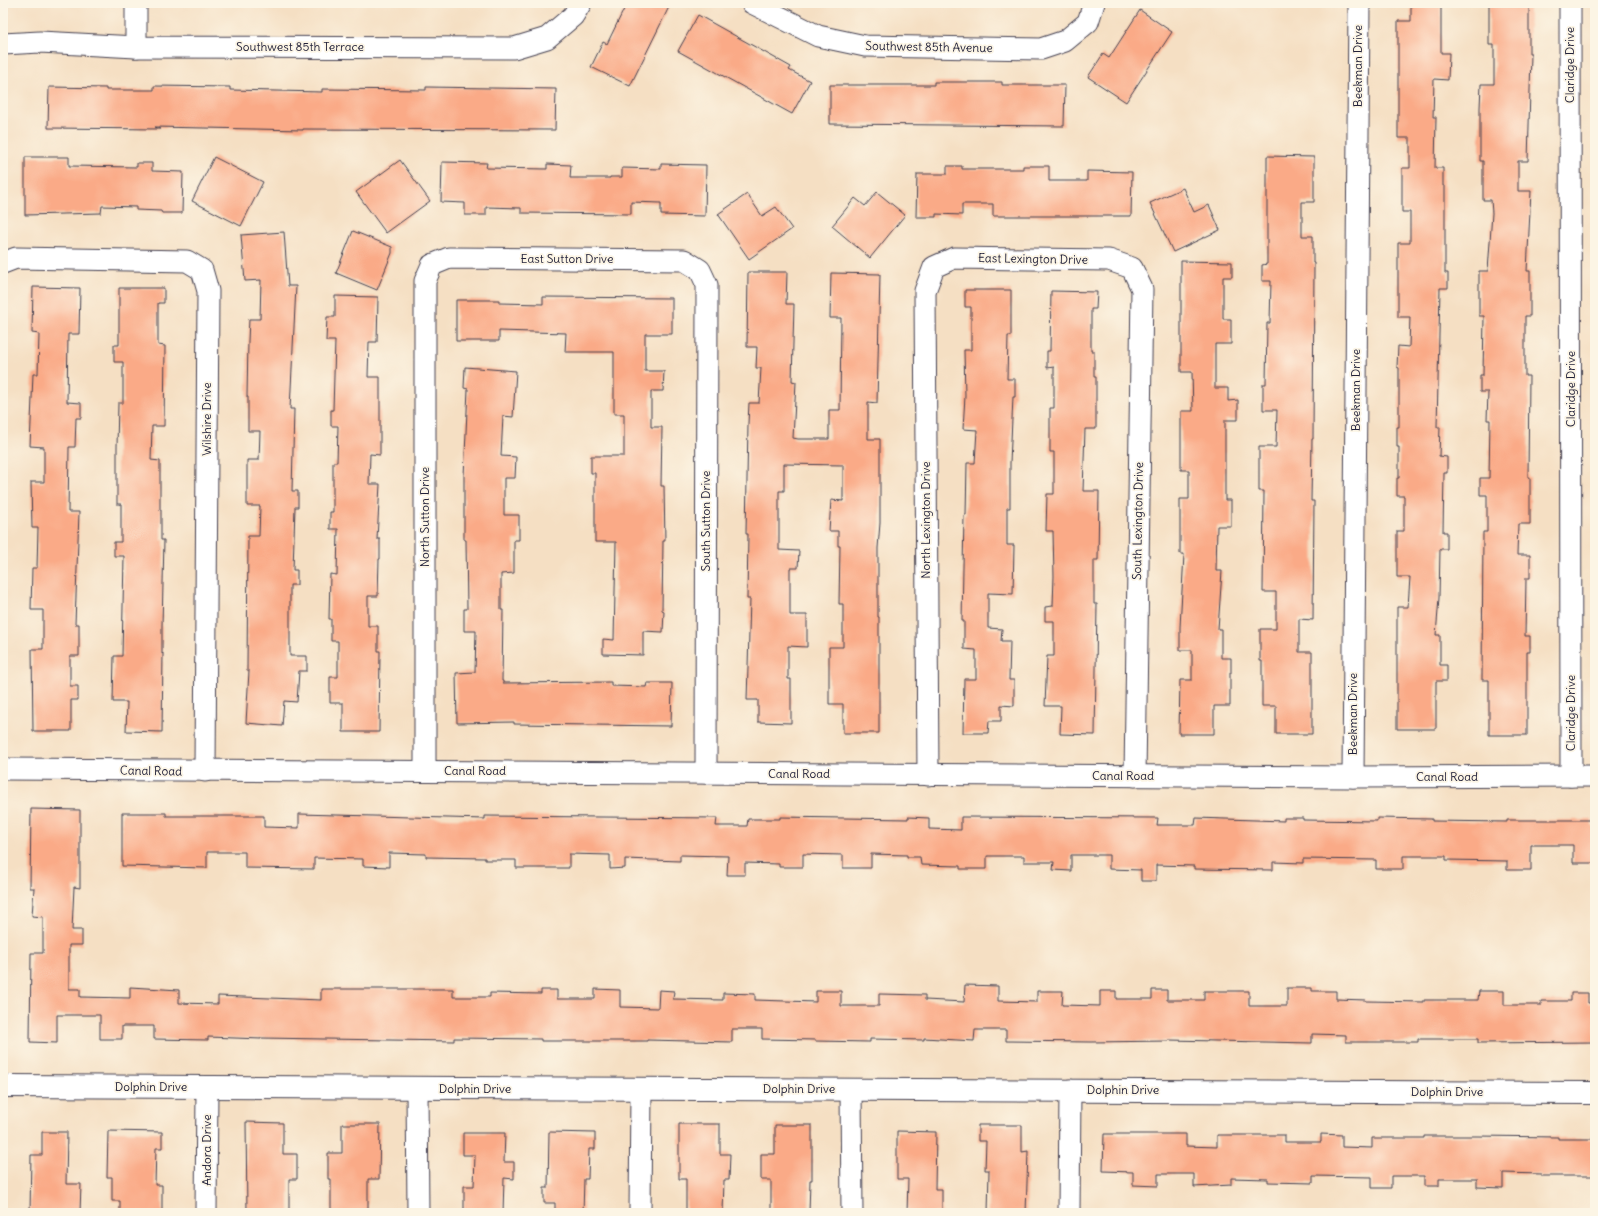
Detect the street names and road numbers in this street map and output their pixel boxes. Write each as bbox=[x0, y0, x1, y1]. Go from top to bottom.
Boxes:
street label: Beekman Drive bbox=[1350, 25, 1365, 107]
street label: Claridge Drive bbox=[1562, 27, 1577, 103]
street label: Southwest 85th Avenue bbox=[865, 38, 993, 55]
street label: Southwest 85th Terrace bbox=[236, 39, 364, 54]
street label: East Lexington Drive bbox=[978, 250, 1088, 267]
street label: East Sutton Drive bbox=[521, 251, 613, 266]
street label: Beekman Drive bbox=[1348, 349, 1363, 431]
street label: Claridge Drive bbox=[1563, 351, 1578, 427]
street label: Wilshire Drive bbox=[199, 382, 214, 456]
street label: North Lexington Drive bbox=[918, 461, 933, 579]
street label: South Lexington Drive bbox=[1129, 462, 1146, 580]
street label: North Sutton Drive bbox=[417, 467, 432, 567]
street label: South Sutton Drive bbox=[698, 471, 713, 571]
street label: Beekman Drive bbox=[1345, 673, 1360, 755]
street label: Claridge Drive bbox=[1563, 675, 1578, 751]
street label: Canal Road bbox=[120, 762, 182, 779]
street label: Canal Road bbox=[444, 763, 506, 778]
street label: Canal Road bbox=[768, 766, 830, 781]
street label: Canal Road bbox=[1092, 768, 1154, 783]
street label: Canal Road bbox=[1416, 769, 1478, 784]
street label: Dolphin Drive bbox=[115, 1079, 187, 1094]
street label: Dolphin Drive bbox=[439, 1081, 511, 1096]
street label: Dolphin Drive bbox=[763, 1081, 835, 1096]
street label: Dolphin Drive bbox=[1087, 1082, 1159, 1097]
street label: Dolphin Drive bbox=[1411, 1084, 1483, 1099]
street label: Andora Drive bbox=[199, 1114, 214, 1186]

